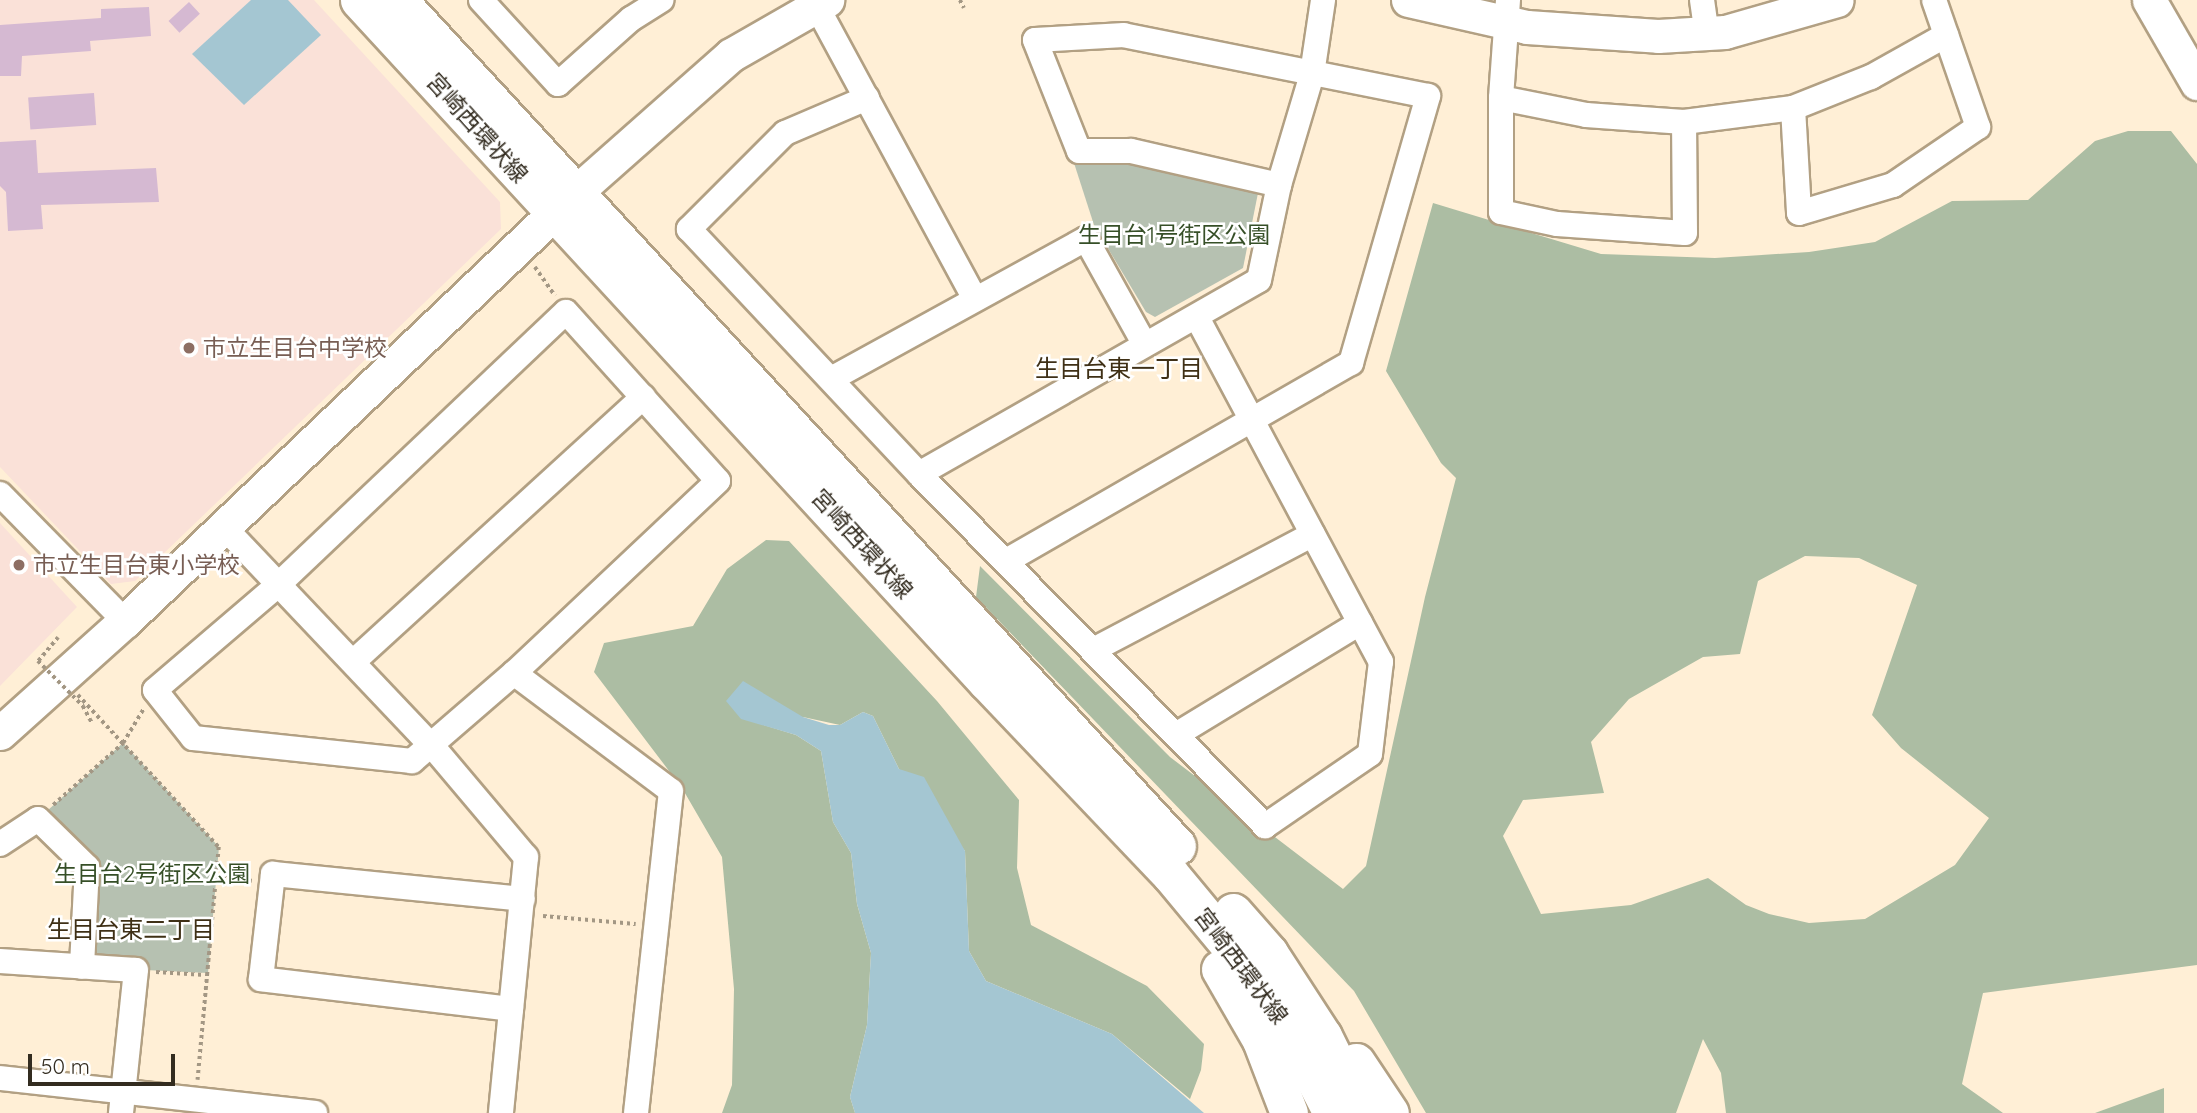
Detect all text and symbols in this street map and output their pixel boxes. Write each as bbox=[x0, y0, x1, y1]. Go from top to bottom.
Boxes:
street label: 宮崎西環状線 bbox=[421, 67, 533, 189]
park label: 生目台1号街区公園 bbox=[1078, 221, 1270, 249]
place label: 市立生目台中学校 bbox=[203, 334, 387, 362]
marker: 市立生目台中学校 bbox=[181, 340, 197, 356]
district label: 生目台東一丁目 bbox=[1035, 355, 1203, 383]
street label: 宮崎西環状線 bbox=[806, 483, 918, 605]
place label: 市立生目台東小学校 bbox=[33, 551, 240, 579]
marker: 市立生目台東小学校 bbox=[11, 557, 27, 573]
park label: 生目台2号街区公園 bbox=[54, 860, 250, 888]
street label: 宮崎西環状線 bbox=[1188, 903, 1294, 1029]
district label: 生目台東二丁目 bbox=[47, 916, 215, 944]
scale bar bbox=[32, 1040, 178, 1084]
text: 50 m bbox=[41, 1053, 90, 1079]

